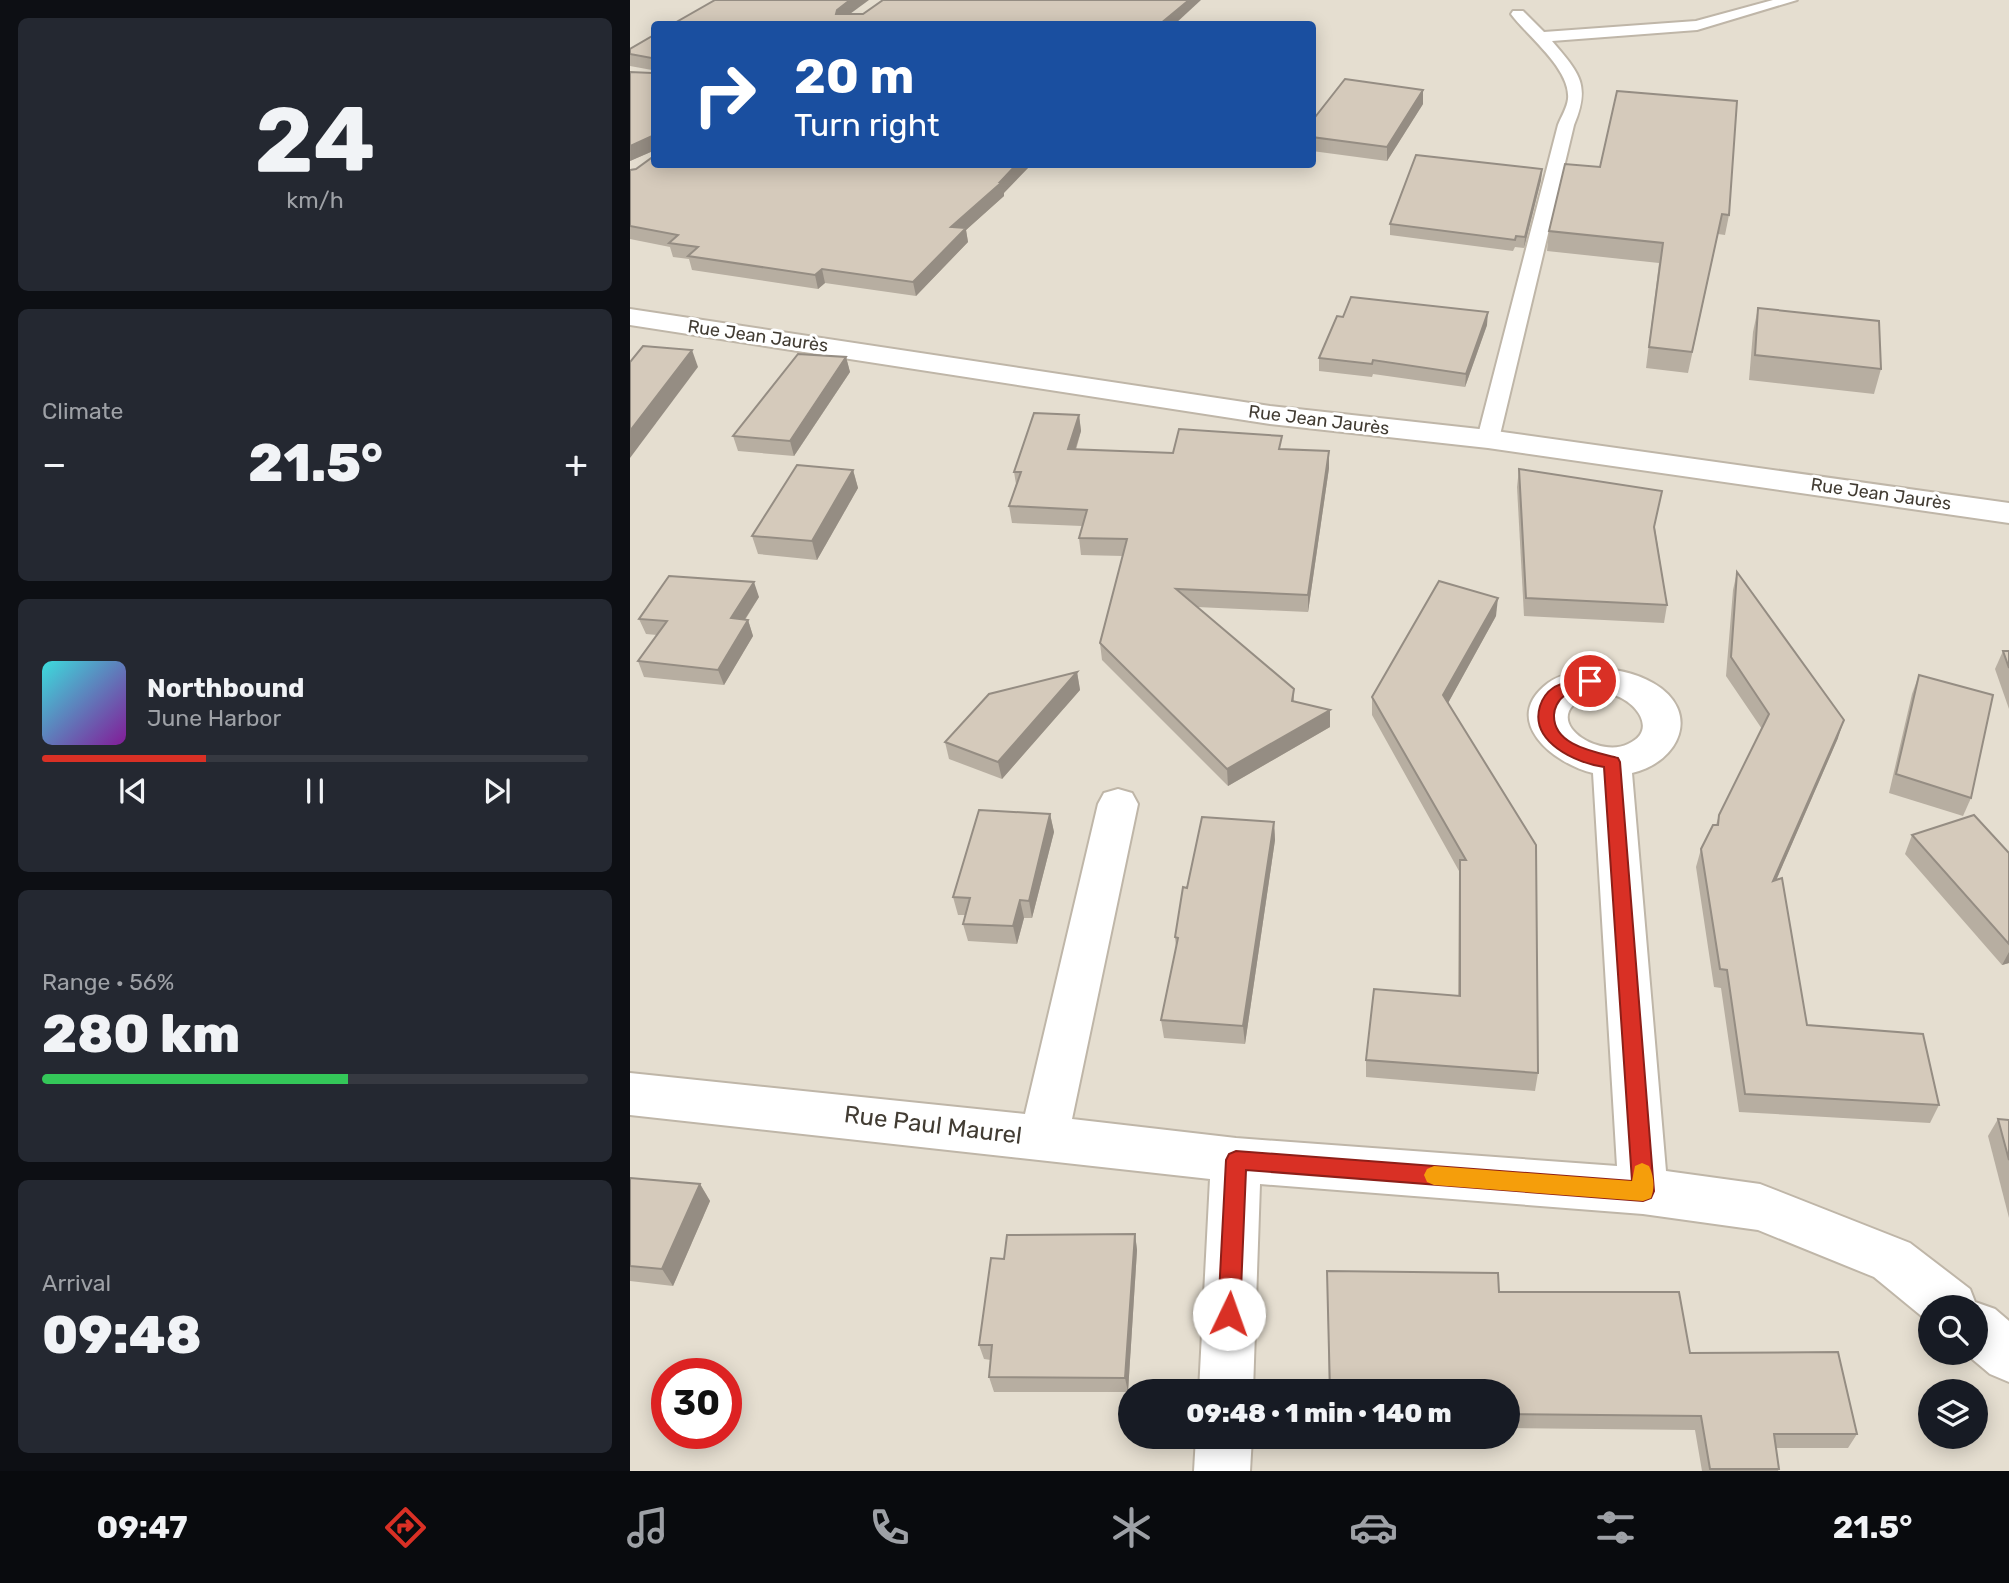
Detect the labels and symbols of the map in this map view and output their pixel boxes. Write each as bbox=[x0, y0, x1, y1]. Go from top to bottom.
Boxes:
street label: Rue Jean Jaurès bbox=[686, 315, 830, 357]
street label: Rue Jean Jaurès bbox=[1247, 400, 1391, 440]
street label: Rue Jean Jaurès bbox=[1809, 473, 1953, 515]
pin bbox=[1560, 651, 1620, 711]
street label: Rue Paul Maurel bbox=[842, 1100, 1024, 1150]
position arrow bbox=[1192, 1277, 1266, 1351]
speed limit sign: 30 bbox=[651, 1358, 742, 1449]

